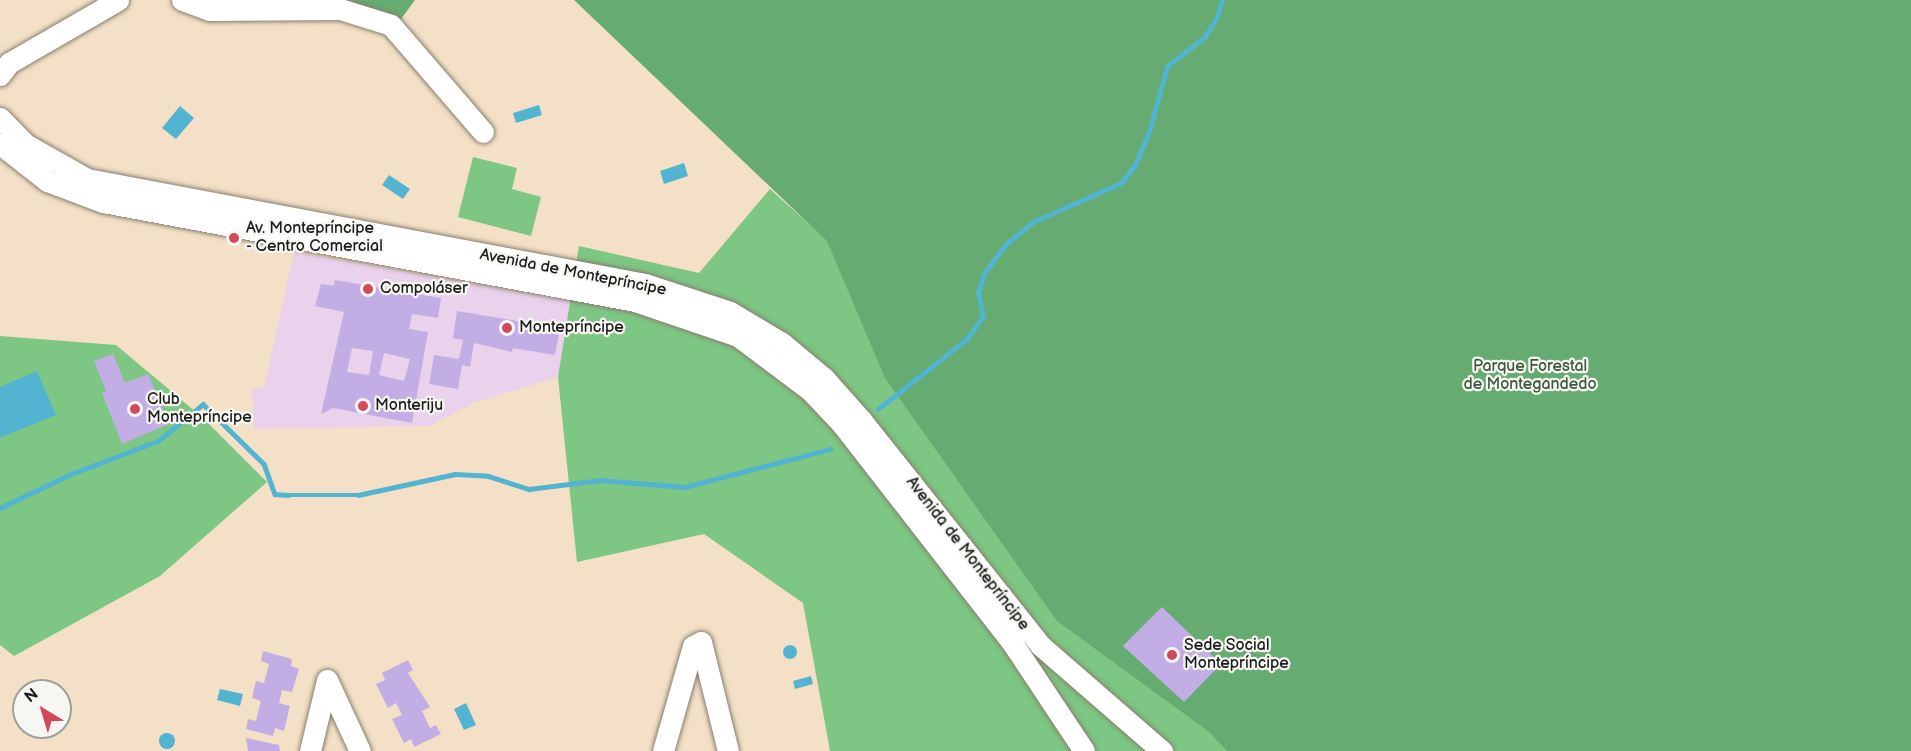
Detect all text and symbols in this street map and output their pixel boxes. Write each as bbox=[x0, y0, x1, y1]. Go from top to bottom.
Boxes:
place label: Av. Montepríncipe - Centro Comercial bbox=[246, 219, 383, 257]
marker: Av. Montepríncipe - Centro Comercial bbox=[227, 231, 241, 245]
street label: Avenida de Montepríncipe bbox=[478, 246, 668, 300]
place label: Compoláser bbox=[380, 279, 468, 299]
marker: Compoláser bbox=[361, 282, 375, 296]
place label: Montepríncipe bbox=[519, 318, 624, 338]
marker: Montepríncipe bbox=[500, 321, 514, 335]
park label: Parque Forestal de Montegandedo bbox=[1463, 357, 1597, 395]
place label: Club Montepríncipe bbox=[147, 390, 252, 428]
place label: Monteriju bbox=[375, 396, 443, 416]
marker: Monteriju bbox=[356, 399, 370, 413]
marker: Club Montepríncipe bbox=[128, 402, 142, 416]
street label: Avenida de Montepríncipe bbox=[901, 473, 1033, 635]
place label: Sede Social Montepríncipe bbox=[1184, 636, 1289, 674]
marker: Sede Social Montepríncipe bbox=[1165, 648, 1179, 662]
north arrow bbox=[12, 679, 72, 739]
text: N bbox=[21, 685, 42, 707]

